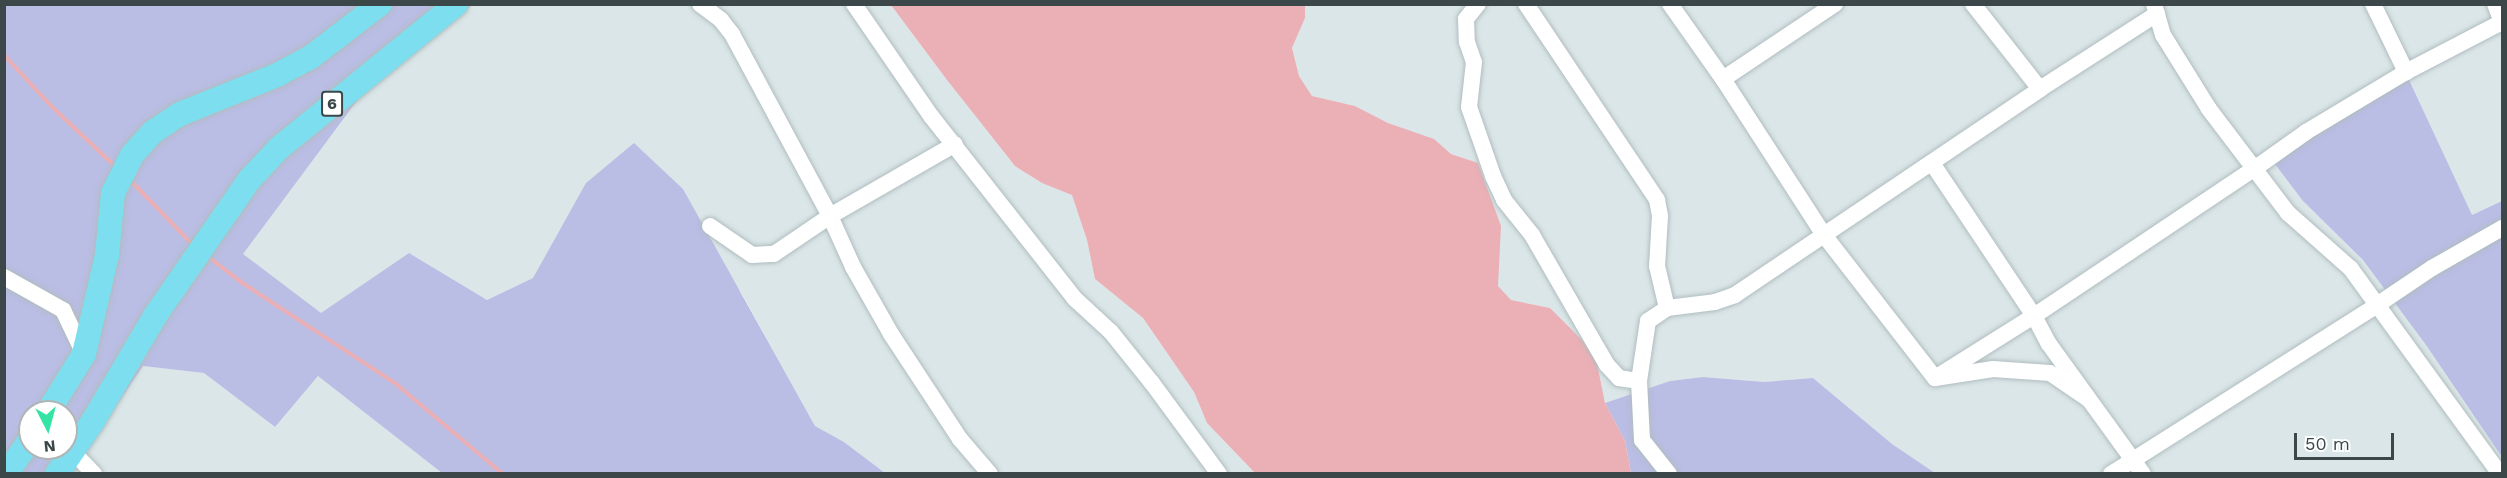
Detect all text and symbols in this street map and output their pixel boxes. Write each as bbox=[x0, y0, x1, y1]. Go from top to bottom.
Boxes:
road number: 6 bbox=[320, 91, 344, 117]
north arrow bbox=[18, 400, 78, 460]
scale bar bbox=[2297, 421, 2398, 459]
text: 50 m bbox=[2305, 433, 2350, 454]
text: N bbox=[43, 436, 57, 456]

